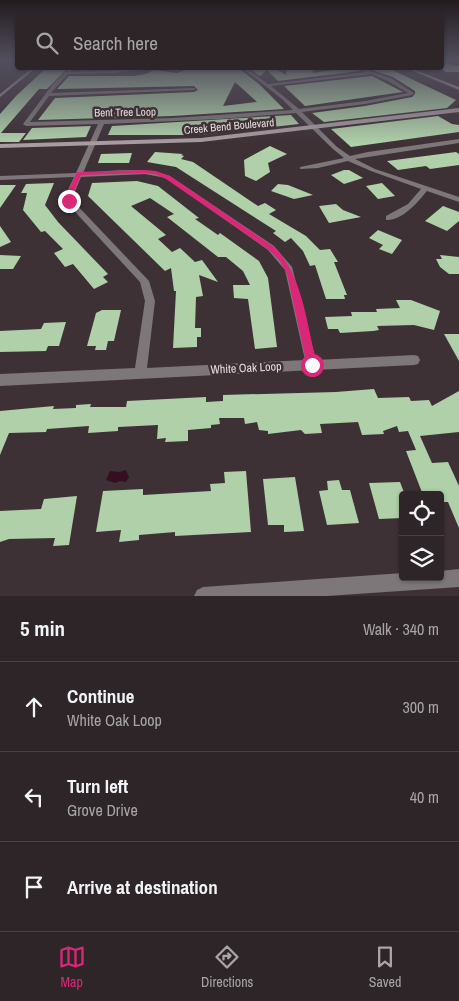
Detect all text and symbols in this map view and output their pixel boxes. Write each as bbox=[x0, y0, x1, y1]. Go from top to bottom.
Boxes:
search box bbox=[15, 15, 444, 70]
icon: search bbox=[33, 29, 61, 57]
text: Search here bbox=[73, 30, 158, 56]
street label: Bent Tree Loop bbox=[94, 104, 156, 120]
street label: Creek Bend Boulevard bbox=[183, 115, 275, 137]
route end bbox=[58, 190, 81, 213]
route start bbox=[301, 354, 324, 377]
street label: White Oak Loop bbox=[210, 358, 282, 378]
map controls bbox=[399, 491, 444, 581]
button: locate bbox=[399, 491, 444, 536]
button: layers bbox=[399, 536, 444, 581]
text: 5 min bbox=[20, 614, 65, 643]
text: Walk · 340 m bbox=[363, 618, 439, 640]
text: Continue bbox=[67, 683, 135, 709]
icon: ahead bbox=[20, 693, 48, 721]
text: 300 m bbox=[403, 696, 439, 718]
text: White Oak Loop bbox=[67, 709, 162, 731]
text: Turn left bbox=[67, 773, 128, 799]
icon: left bbox=[20, 783, 48, 811]
text: 40 m bbox=[410, 786, 439, 808]
text: Grove Drive bbox=[67, 799, 138, 821]
icon: arrive bbox=[20, 873, 48, 901]
text: Arrive at destination bbox=[67, 874, 218, 900]
tab: Map bbox=[58, 943, 86, 991]
tab: Directions bbox=[201, 943, 253, 991]
tab: Saved bbox=[369, 943, 401, 991]

